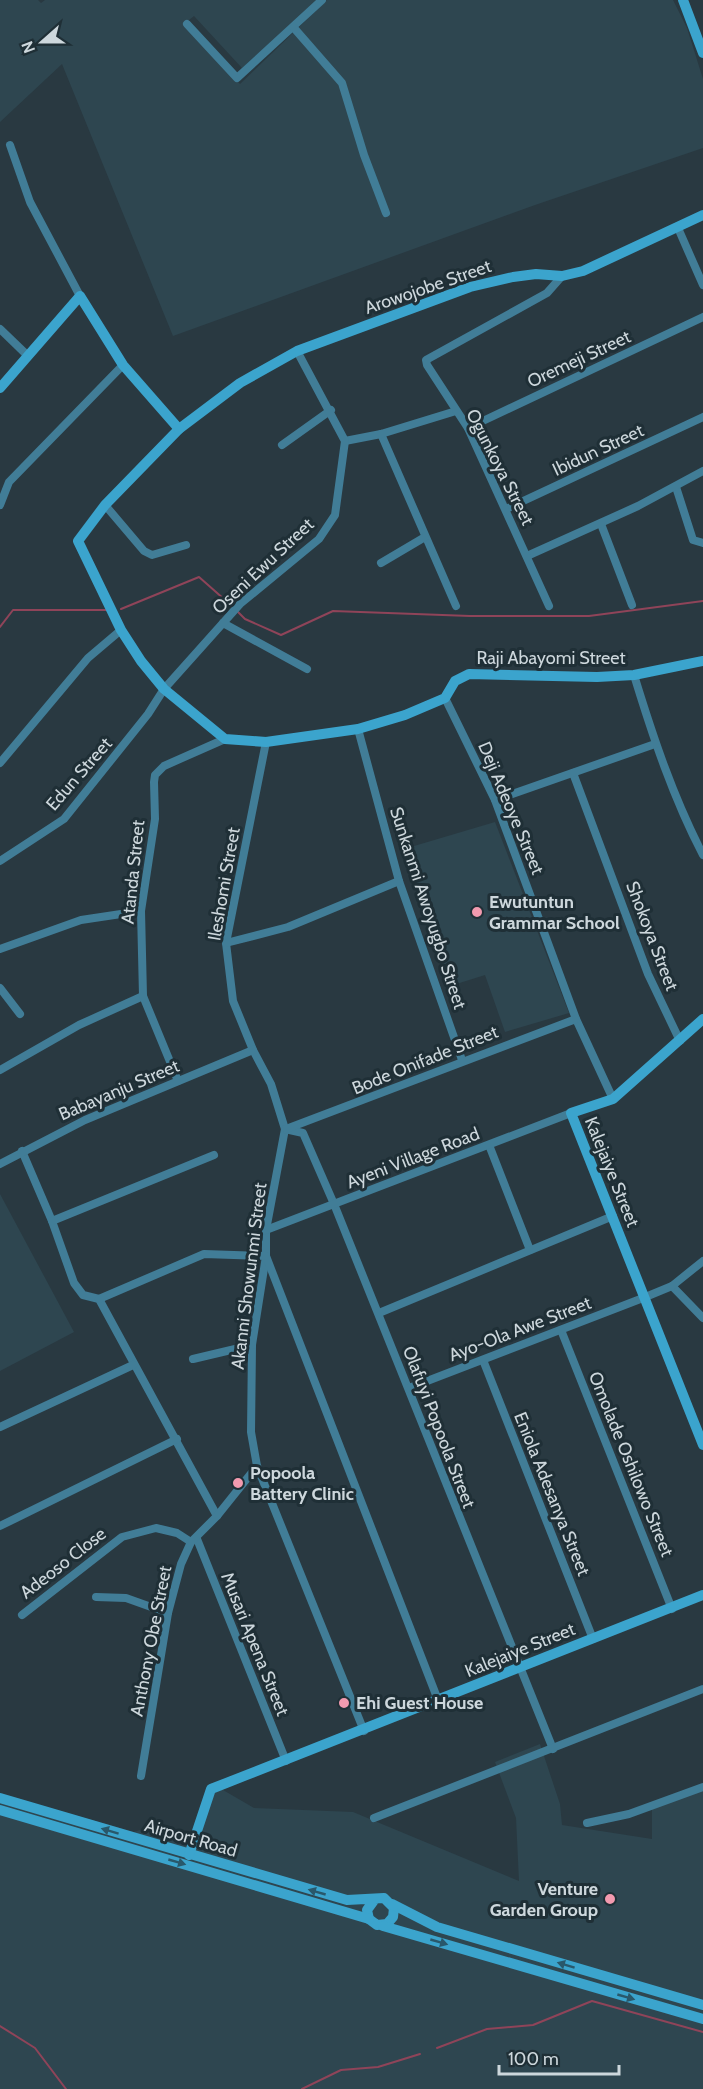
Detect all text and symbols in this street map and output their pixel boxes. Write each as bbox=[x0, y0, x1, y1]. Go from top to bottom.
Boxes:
north arrow bbox=[12, 12, 72, 72]
text: N bbox=[18, 39, 39, 56]
street label: Arowojobe Street bbox=[362, 255, 494, 319]
street label: Oremeji Street bbox=[524, 325, 634, 393]
street label: Ogunkoya Street bbox=[461, 405, 539, 529]
street label: Ibidun Street bbox=[549, 419, 647, 481]
street label: Oseni Ewu Street bbox=[208, 513, 318, 619]
street label: Raji Abayomi Street bbox=[476, 647, 626, 669]
street label: Edun Street bbox=[41, 733, 117, 815]
street label: Deji Adeoye Street bbox=[473, 738, 549, 878]
street label: Sunkanmi Awoyugbo Street bbox=[385, 804, 471, 1012]
street label: Atanda Street bbox=[117, 819, 149, 925]
street label: Ileshomi Street bbox=[203, 826, 245, 942]
street label: Shokoya Street bbox=[621, 878, 683, 994]
place label: Ewutuntun Grammar School bbox=[489, 891, 620, 934]
marker: Ewutuntun Grammar School bbox=[470, 905, 484, 919]
street label: Bode Onifade Street bbox=[349, 1021, 501, 1099]
street label: Babayanju Street bbox=[55, 1055, 183, 1125]
street label: Kalejaiye Street bbox=[580, 1114, 644, 1230]
street label: Ayeni Village Road bbox=[344, 1123, 482, 1193]
street label: Akanni Showunmi Street bbox=[227, 1181, 271, 1371]
street label: Ayo-Ola Awe Street bbox=[446, 1292, 594, 1366]
street label: Olafuyi Popoola Street bbox=[398, 1343, 480, 1511]
street label: Omolade Oshilowo Street bbox=[584, 1368, 678, 1560]
street label: Eniola Adesanya Street bbox=[509, 1409, 595, 1579]
place label: Popoola Battery Clinic bbox=[250, 1462, 354, 1505]
marker: Popoola Battery Clinic bbox=[231, 1476, 245, 1490]
street label: Adeoso Close bbox=[16, 1523, 110, 1603]
street label: Anthony Obe Street bbox=[126, 1564, 176, 1718]
street label: Musari Apena Street bbox=[216, 1569, 294, 1719]
street label: Kalejaiye Street bbox=[462, 1618, 578, 1682]
place label: Ehi Guest House bbox=[356, 1692, 483, 1714]
marker: Ehi Guest House bbox=[337, 1696, 351, 1710]
street label: Airport Road bbox=[142, 1814, 240, 1862]
one-way arrow bbox=[101, 1826, 119, 1835]
one-way arrow bbox=[168, 1858, 186, 1867]
place label: Venture Garden Group bbox=[490, 1878, 598, 1921]
one-way arrow bbox=[308, 1887, 326, 1896]
marker: Venture Garden Group bbox=[603, 1892, 617, 1906]
one-way arrow bbox=[430, 1938, 448, 1947]
one-way arrow bbox=[557, 1960, 575, 1969]
one-way arrow bbox=[617, 1992, 635, 2002]
scale bar bbox=[499, 2038, 619, 2076]
text: 100 m bbox=[508, 2048, 559, 2070]

